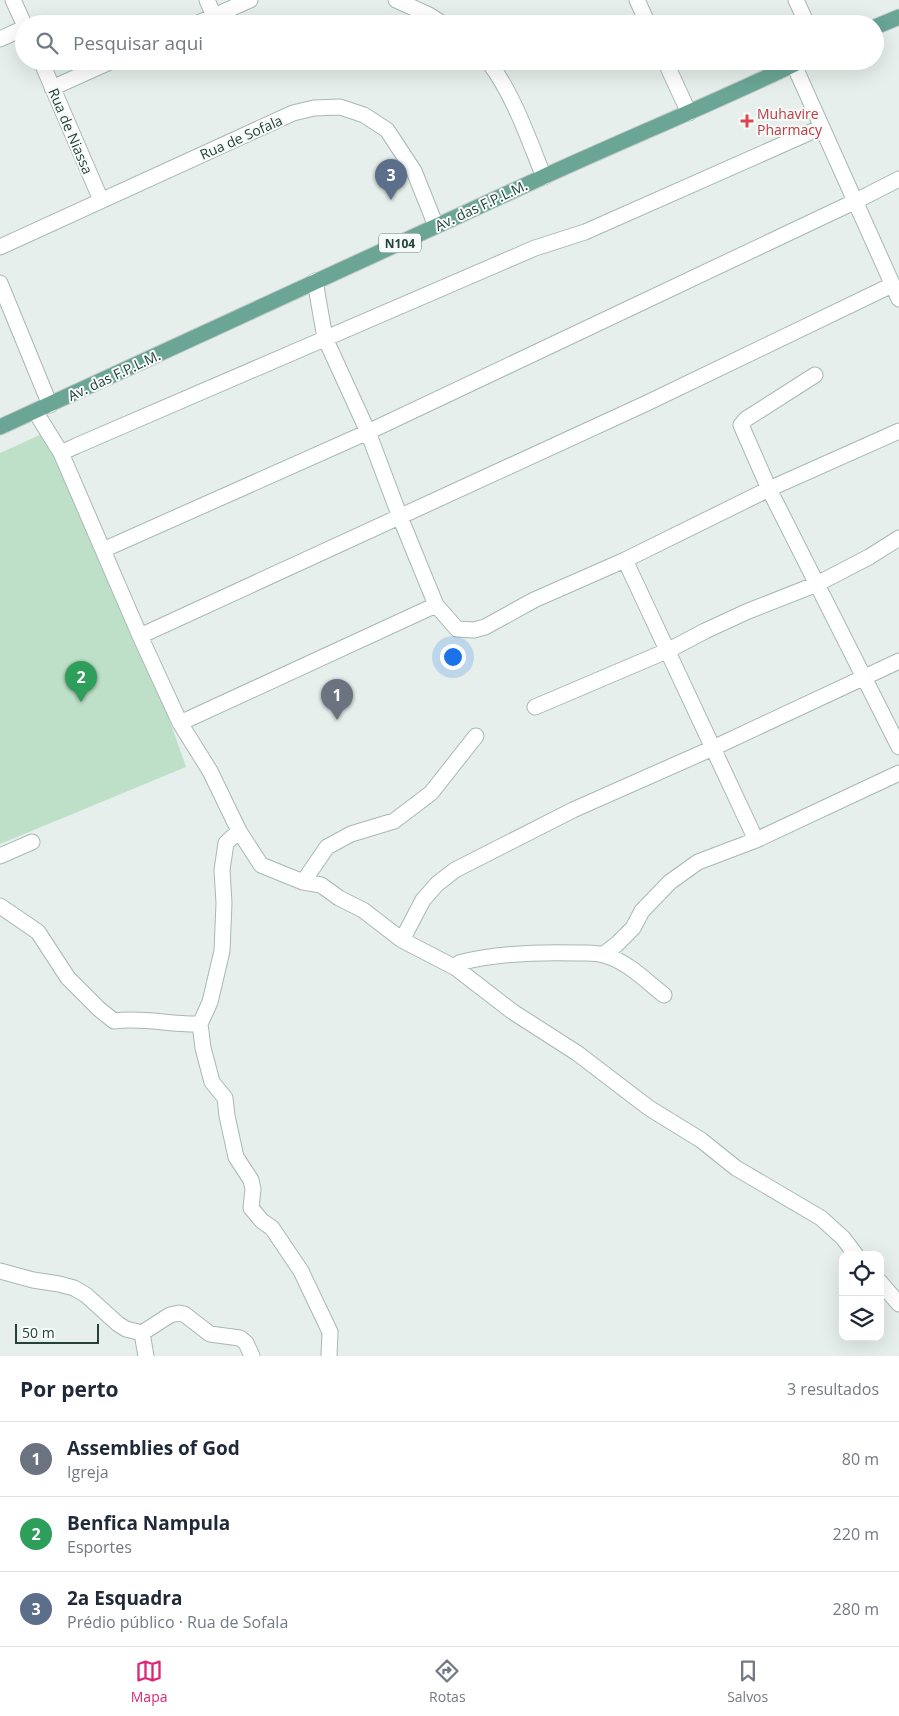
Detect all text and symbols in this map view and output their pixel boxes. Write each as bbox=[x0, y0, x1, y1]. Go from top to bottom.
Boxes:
search box bbox=[15, 15, 884, 70]
icon: search bbox=[33, 29, 61, 57]
text: Pesquisar aqui bbox=[73, 30, 203, 56]
street label: Rua de Niassa bbox=[44, 85, 98, 177]
place label: Muhavire Pharmacy bbox=[757, 104, 823, 139]
street label: Rua de Sofala bbox=[197, 110, 285, 164]
marker: Muhavire Pharmacy bbox=[741, 115, 753, 127]
pin: 3 bbox=[375, 159, 407, 200]
street label: Av. das F.P.L.M. bbox=[432, 175, 530, 235]
road number: N104 bbox=[379, 234, 421, 252]
street label: Av. das F.P.L.M. bbox=[65, 345, 163, 405]
your location bbox=[440, 644, 466, 670]
pin: 2 bbox=[65, 661, 97, 702]
pin: 1 bbox=[321, 679, 353, 720]
map controls bbox=[839, 1251, 884, 1341]
button: locate bbox=[839, 1251, 884, 1296]
button: layers bbox=[839, 1296, 884, 1341]
scale bar bbox=[15, 1321, 99, 1344]
text: 50 m bbox=[22, 1323, 55, 1342]
text: Por perto bbox=[20, 1375, 119, 1403]
text: 3 resultados bbox=[787, 1378, 879, 1400]
text: Assemblies of God bbox=[67, 1435, 240, 1461]
text: 1 bbox=[31, 1448, 41, 1470]
text: 80 m bbox=[842, 1448, 879, 1470]
text: Igreja bbox=[67, 1461, 109, 1483]
text: Benfica Nampula bbox=[67, 1510, 230, 1536]
text: 2 bbox=[31, 1523, 41, 1545]
text: 220 m bbox=[833, 1523, 879, 1545]
text: Esportes bbox=[67, 1536, 132, 1558]
text: 2a Esquadra bbox=[67, 1585, 182, 1611]
text: 3 bbox=[31, 1598, 41, 1620]
text: 280 m bbox=[833, 1598, 879, 1620]
text: Prédio público · Rua de Sofala bbox=[67, 1611, 288, 1633]
tab: Mapa bbox=[131, 1657, 168, 1706]
tab: Rotas bbox=[429, 1657, 466, 1706]
tab: Salvos bbox=[727, 1657, 768, 1706]

